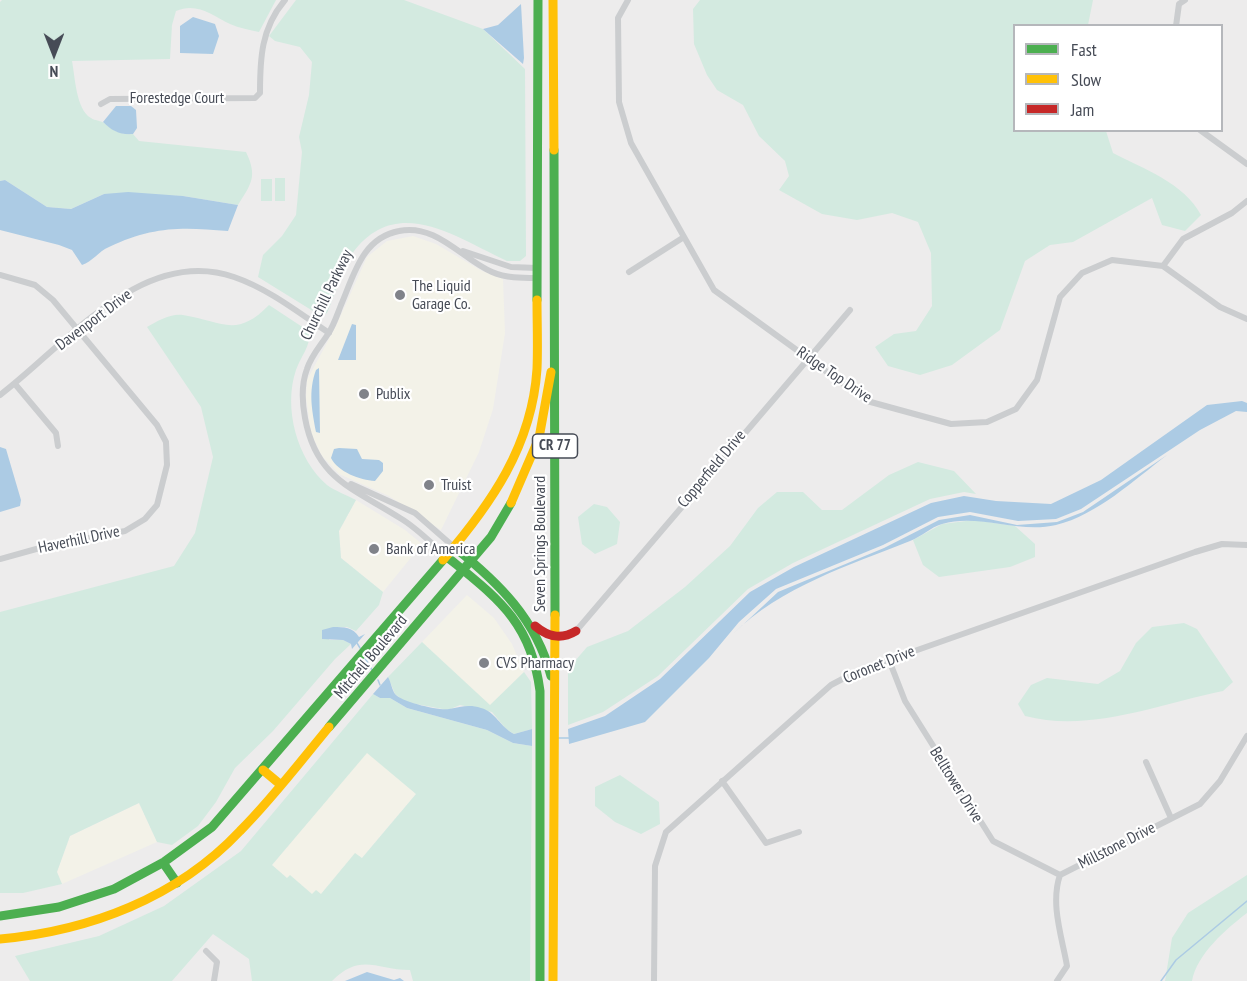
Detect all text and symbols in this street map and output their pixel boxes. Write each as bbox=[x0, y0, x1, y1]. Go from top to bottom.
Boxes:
north arrow bbox=[24, 24, 84, 84]
legend bbox=[1013, 24, 1223, 132]
text: Fast bbox=[1071, 38, 1097, 61]
text: N bbox=[50, 62, 58, 82]
text: Slow bbox=[1071, 68, 1101, 91]
street label: Forestedge Court bbox=[130, 88, 224, 108]
text: Jam bbox=[1071, 98, 1094, 121]
street label: Churchill Parkway bbox=[297, 247, 357, 343]
place label: The Liquid Garage Co. bbox=[412, 276, 471, 314]
street label: Davenport Drive bbox=[52, 285, 136, 355]
marker: The Liquid Garage Co. bbox=[393, 288, 407, 302]
street label: Ridge Top Drive bbox=[793, 343, 875, 407]
place label: Publix bbox=[376, 384, 410, 404]
marker: Publix bbox=[357, 387, 371, 401]
street label: Copperfield Drive bbox=[674, 426, 750, 512]
road number: CR 77 bbox=[532, 434, 578, 458]
place label: Truist bbox=[441, 475, 471, 495]
street label: Seven Springs Boulevard bbox=[530, 476, 550, 612]
marker: Truist bbox=[422, 478, 436, 492]
street label: Haverhill Drive bbox=[37, 522, 121, 558]
place label: Bank of America bbox=[386, 539, 475, 559]
marker: Bank of America bbox=[367, 542, 381, 556]
street label: Mitchell Boulevard bbox=[330, 611, 412, 703]
street label: Coronet Drive bbox=[840, 642, 918, 688]
place label: CVS Pharmacy bbox=[496, 653, 574, 673]
marker: CVS Pharmacy bbox=[477, 656, 491, 670]
street label: Belltower Drive bbox=[925, 744, 987, 826]
street label: Millstone Drive bbox=[1075, 818, 1159, 874]

